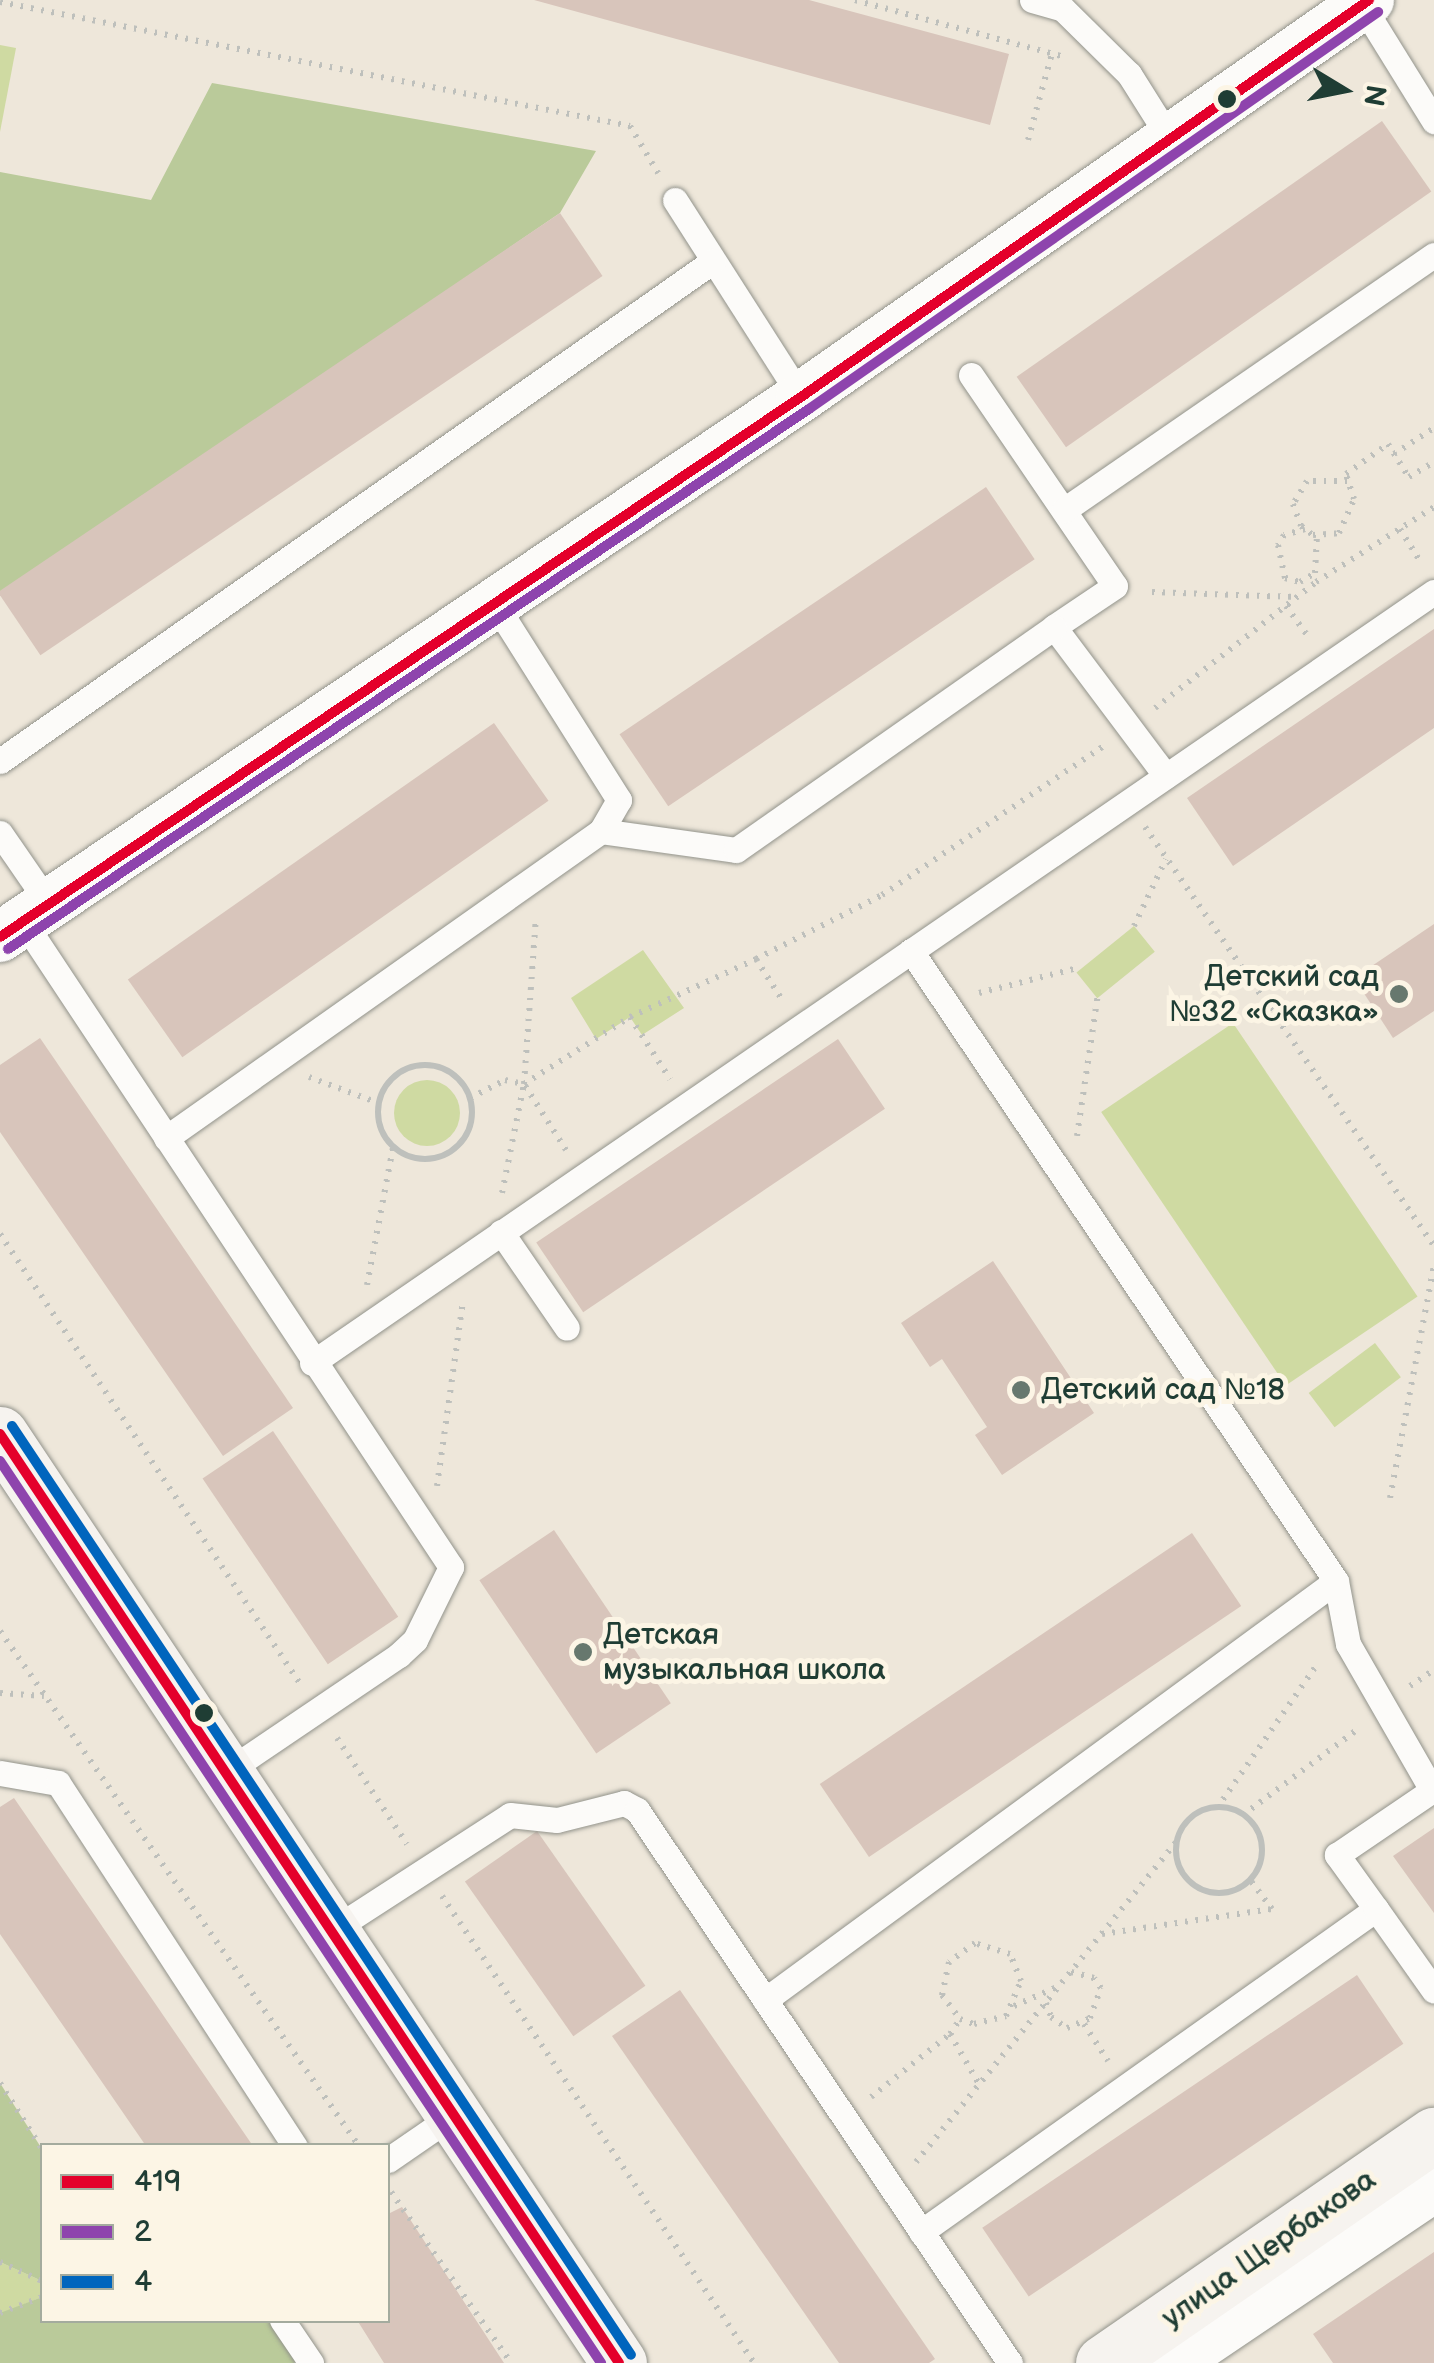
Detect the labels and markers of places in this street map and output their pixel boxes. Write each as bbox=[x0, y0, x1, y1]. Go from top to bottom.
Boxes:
unlabelled marker bbox=[1217, 89, 1237, 109]
place label: Детский сад №32 «Сказка» bbox=[1169, 959, 1379, 1030]
marker: Детский сад №32 «Сказка» bbox=[1388, 983, 1410, 1005]
place label: Детский сад №18 bbox=[1041, 1372, 1285, 1408]
marker: Детский сад №18 bbox=[1010, 1379, 1032, 1401]
place label: Детская музыкальная школа bbox=[603, 1617, 886, 1688]
marker: Детская музыкальная школа bbox=[572, 1641, 594, 1663]
unlabelled marker bbox=[194, 1703, 214, 1723]

